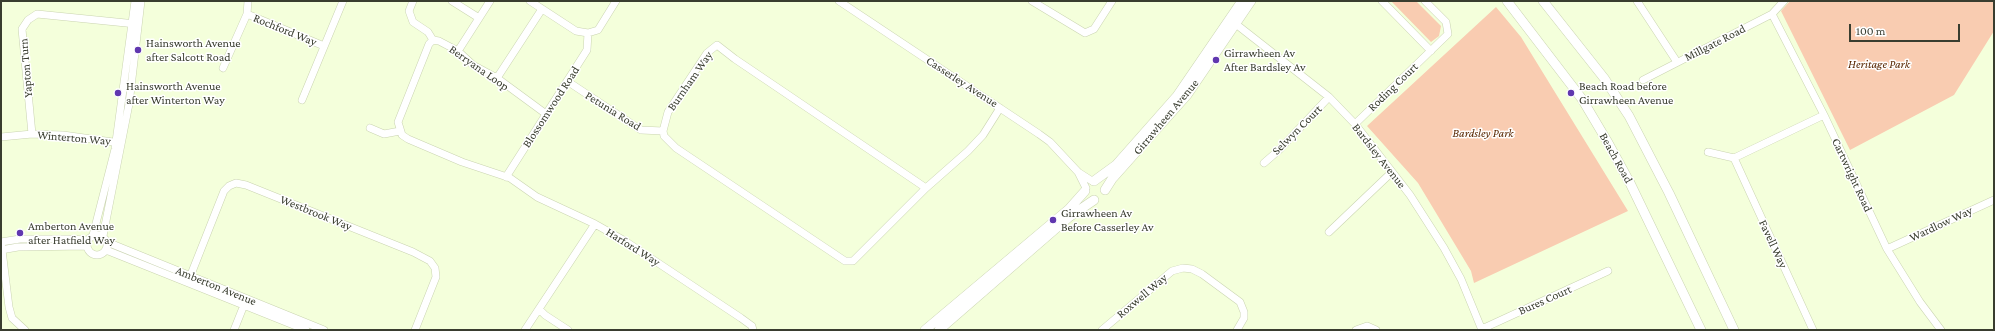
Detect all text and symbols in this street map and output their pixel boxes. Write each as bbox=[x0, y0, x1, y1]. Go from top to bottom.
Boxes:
street label: Rochford Way bbox=[251, 11, 319, 49]
scale bar bbox=[1851, 16, 1962, 42]
street label: Millgate Road bbox=[1682, 22, 1748, 64]
text: 100 m bbox=[1856, 24, 1885, 38]
place label: Hainsworth Avenue after Salcott Road bbox=[146, 36, 241, 64]
street label: Yapton Turn bbox=[16, 38, 36, 98]
street label: Berryana Loop bbox=[446, 42, 512, 94]
marker: Hainsworth Avenue after Salcott Road bbox=[133, 45, 143, 55]
place label: Girrawheen Av After Bardsley Av bbox=[1224, 46, 1305, 74]
street label: Burnham Way bbox=[664, 49, 716, 113]
street label: Casserley Avenue bbox=[923, 53, 1001, 111]
marker: Girrawheen Av After Bardsley Av bbox=[1211, 55, 1221, 65]
park label: Heritage Park bbox=[1848, 57, 1910, 71]
street label: Roding Court bbox=[1365, 60, 1421, 114]
street label: Blossomwood Road bbox=[519, 64, 583, 150]
street label: Girrawheen Avenue bbox=[1130, 76, 1202, 158]
place label: Hainsworth Avenue after Winterton Way bbox=[126, 79, 225, 107]
place label: Beach Road before Girrawheen Avenue bbox=[1579, 79, 1673, 107]
marker: Hainsworth Avenue after Winterton Way bbox=[113, 88, 123, 98]
street label: Petunia Road bbox=[582, 88, 644, 134]
marker: Beach Road before Girrawheen Avenue bbox=[1566, 88, 1576, 98]
street label: Selwyn Court bbox=[1269, 102, 1325, 158]
street label: Bardsley Avenue bbox=[1349, 121, 1409, 191]
park label: Bardsley Park bbox=[1452, 126, 1514, 140]
street label: Winterton Way bbox=[37, 128, 111, 148]
street label: Beach Road bbox=[1596, 130, 1636, 186]
street label: Cartwright Road bbox=[1829, 136, 1875, 214]
street label: Westbrook Way bbox=[278, 192, 354, 234]
street label: Wardlow Way bbox=[1907, 203, 1975, 245]
place label: Girrawheen Av Before Casserley Av bbox=[1061, 206, 1154, 234]
marker: Girrawheen Av Before Casserley Av bbox=[1048, 215, 1058, 225]
street label: Favell Way bbox=[1756, 217, 1790, 271]
place label: Amberton Avenue after Hatfield Way bbox=[28, 219, 115, 247]
street label: Harford Way bbox=[603, 225, 663, 269]
marker: Amberton Avenue after Hatfield Way bbox=[15, 228, 25, 238]
street label: Amberton Avenue bbox=[173, 263, 259, 309]
street label: Roxwell Way bbox=[1114, 271, 1170, 321]
street label: Bures Court bbox=[1516, 282, 1574, 318]

